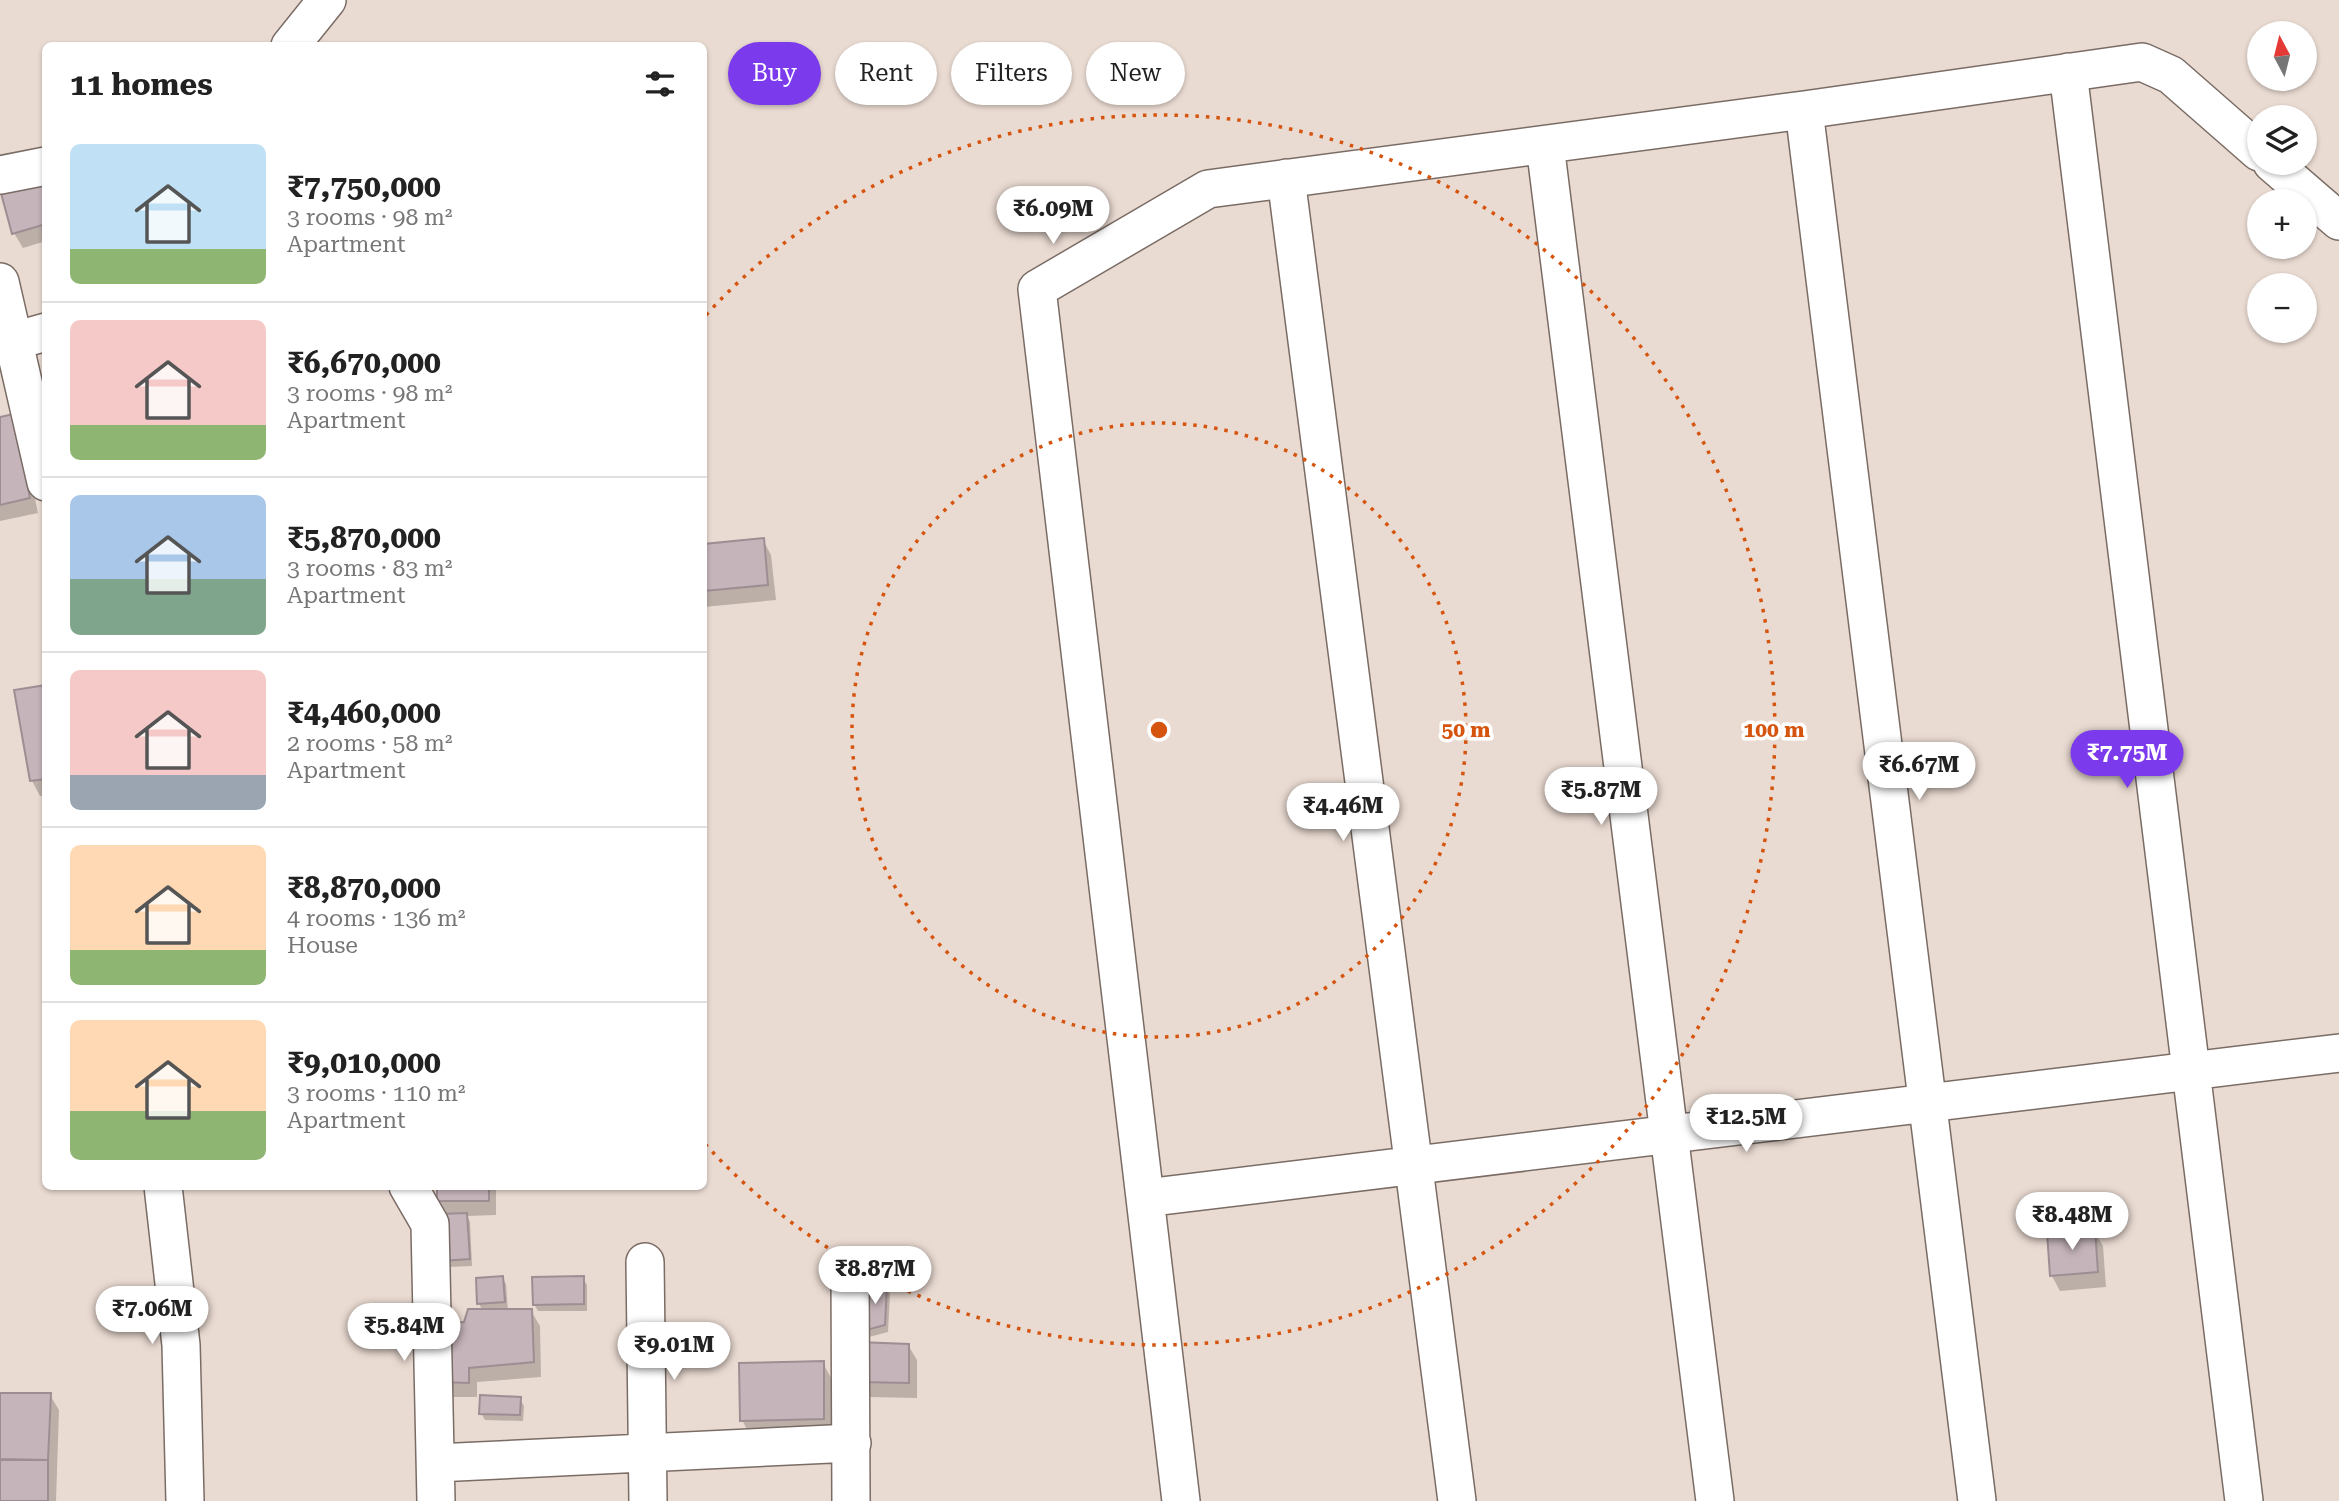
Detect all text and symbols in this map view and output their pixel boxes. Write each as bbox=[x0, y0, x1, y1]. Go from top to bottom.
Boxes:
north arrow bbox=[2247, 21, 2317, 91]
map controls bbox=[2247, 21, 2317, 343]
chip: Buy bbox=[728, 42, 821, 105]
chip: Rent bbox=[835, 42, 937, 105]
chip: Filters bbox=[951, 42, 1072, 105]
chip: New bbox=[1086, 42, 1185, 105]
icon: filters bbox=[641, 65, 679, 103]
text: 11 homes bbox=[70, 67, 213, 102]
button: layers bbox=[2247, 105, 2317, 175]
text: ₹7,750,000 bbox=[287, 169, 441, 204]
icon: home bbox=[126, 172, 210, 256]
pin: ₹6.09M bbox=[996, 187, 1110, 246]
button: + bbox=[2247, 189, 2317, 259]
text: ₹6.09M bbox=[1013, 195, 1093, 222]
text: 3 rooms · 98 m² bbox=[287, 204, 453, 231]
text: Apartment bbox=[287, 231, 406, 258]
button: − bbox=[2247, 273, 2317, 343]
text: ₹6,670,000 bbox=[287, 345, 441, 380]
icon: home bbox=[126, 348, 210, 432]
text: 3 rooms · 98 m² bbox=[287, 380, 453, 407]
text: Apartment bbox=[287, 407, 406, 434]
text: ₹5,870,000 bbox=[287, 520, 441, 555]
icon: home bbox=[126, 523, 210, 607]
text: 3 rooms · 83 m² bbox=[287, 555, 453, 582]
text: Apartment bbox=[287, 582, 406, 609]
text: ₹4,460,000 bbox=[287, 695, 441, 730]
icon: home bbox=[126, 698, 210, 782]
centre of rings bbox=[1147, 718, 1171, 742]
text: 50 m bbox=[1441, 718, 1491, 742]
text: 100 m bbox=[1744, 718, 1804, 742]
text: 2 rooms · 58 m² bbox=[287, 730, 453, 757]
pin: ₹7.75M bbox=[2070, 730, 2184, 790]
text: ₹7.75M bbox=[2087, 739, 2167, 766]
pin: ₹6.67M bbox=[1862, 742, 1976, 802]
text: ₹6.67M bbox=[1879, 751, 1959, 778]
text: Apartment bbox=[287, 757, 406, 784]
pin: ₹5.87M bbox=[1544, 768, 1658, 827]
text: ₹5.87M bbox=[1561, 776, 1641, 803]
pin: ₹4.46M bbox=[1286, 784, 1400, 843]
text: ₹4.46M bbox=[1303, 792, 1383, 819]
text: ₹8,870,000 bbox=[287, 870, 441, 905]
icon: home bbox=[126, 873, 210, 957]
text: 4 rooms · 136 m² bbox=[287, 905, 465, 932]
text: House bbox=[287, 932, 358, 959]
text: ₹9,010,000 bbox=[287, 1045, 441, 1080]
icon: home bbox=[126, 1048, 210, 1132]
text: 3 rooms · 110 m² bbox=[287, 1080, 465, 1107]
pin: ₹12.5M bbox=[1689, 1094, 1803, 1154]
text: ₹12.5M bbox=[1706, 1103, 1786, 1130]
text: Apartment bbox=[287, 1107, 406, 1134]
pin: ₹8.48M bbox=[2015, 1192, 2129, 1252]
text: ₹8.48M bbox=[2032, 1201, 2112, 1228]
pin: ₹8.87M bbox=[818, 1246, 932, 1306]
text: ₹8.87M bbox=[835, 1255, 915, 1282]
pin: ₹7.06M bbox=[95, 1286, 209, 1346]
text: ₹7.06M bbox=[112, 1295, 192, 1322]
pin: ₹5.84M bbox=[347, 1304, 461, 1363]
text: ₹5.84M bbox=[364, 1312, 444, 1339]
pin: ₹9.01M bbox=[617, 1322, 731, 1382]
text: ₹9.01M bbox=[634, 1331, 714, 1358]

